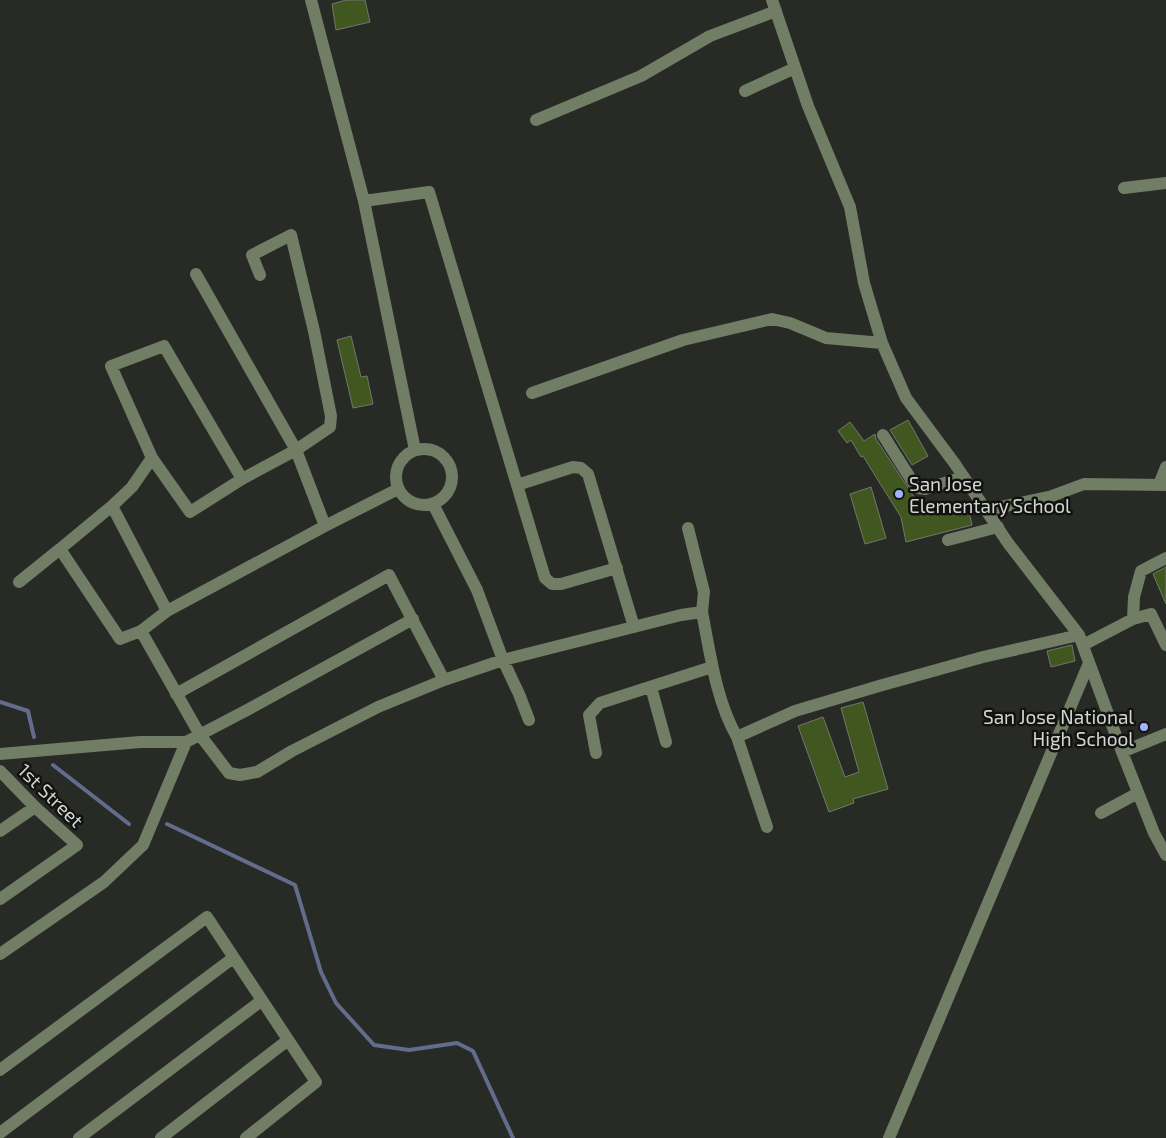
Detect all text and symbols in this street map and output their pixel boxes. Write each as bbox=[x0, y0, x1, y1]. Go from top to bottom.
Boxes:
place label: San Jose Elementary School bbox=[909, 472, 1071, 517]
marker: San Jose Elementary School bbox=[893, 488, 905, 500]
place label: San Jose National High School bbox=[983, 705, 1134, 750]
marker: San Jose National High School bbox=[1138, 721, 1150, 733]
street label: 1st Street bbox=[14, 758, 88, 832]

